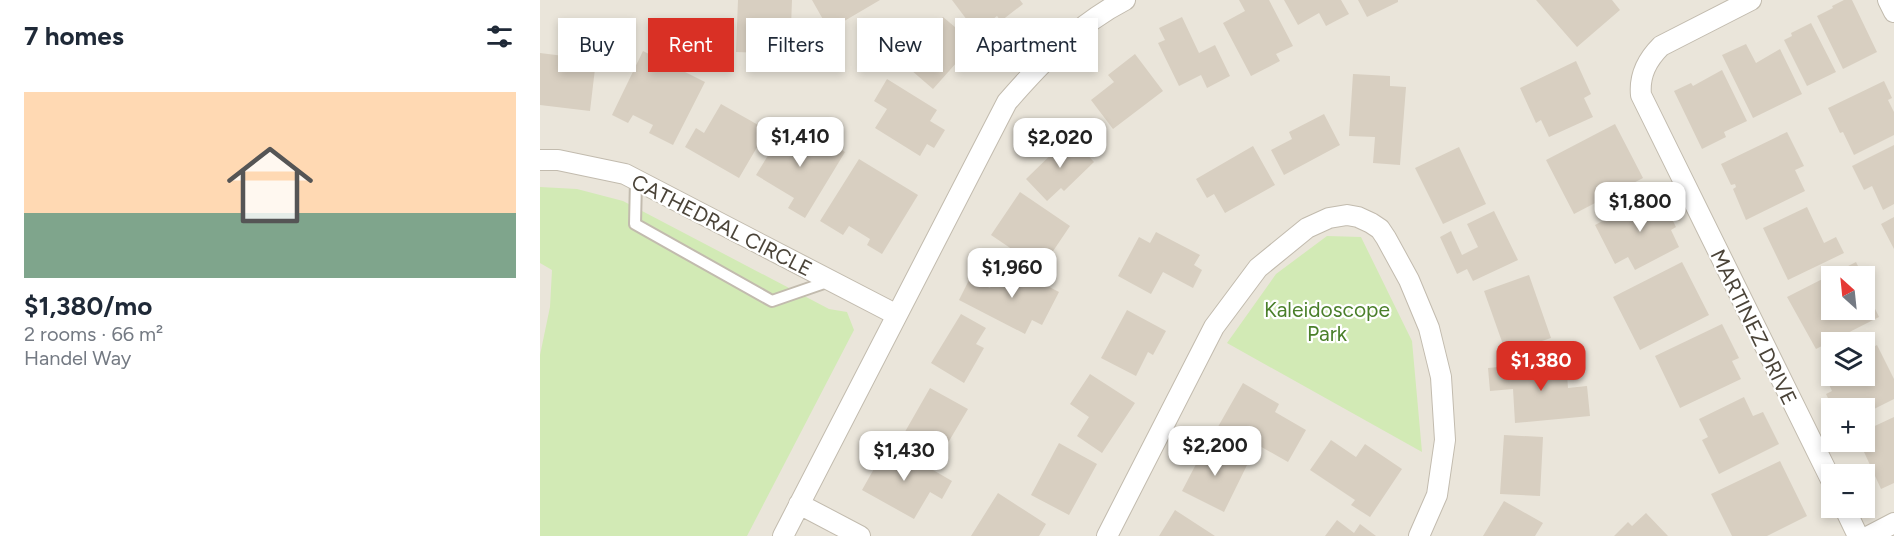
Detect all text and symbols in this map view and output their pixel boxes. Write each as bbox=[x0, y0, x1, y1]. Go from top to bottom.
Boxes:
chip: Buy bbox=[558, 18, 636, 72]
chip: Rent bbox=[648, 18, 734, 72]
chip: Filters bbox=[746, 18, 845, 72]
chip: New bbox=[857, 18, 943, 72]
chip: Apartment bbox=[955, 18, 1098, 72]
text: 7 homes bbox=[24, 20, 124, 52]
icon: filters bbox=[483, 20, 516, 53]
pin: $1,410 bbox=[751, 117, 849, 168]
pin: $2,020 bbox=[1011, 118, 1109, 169]
text: $1,410 bbox=[771, 124, 829, 148]
text: $2,020 bbox=[1027, 125, 1093, 149]
icon: home bbox=[216, 131, 324, 239]
street label: CATHEDRAL CIRCLE bbox=[628, 169, 816, 281]
pin: $1,800 bbox=[1591, 182, 1689, 233]
text: $1,800 bbox=[1609, 189, 1671, 213]
street label: MARTINEZ DRIVE bbox=[1706, 245, 1802, 409]
pin: $1,960 bbox=[963, 248, 1061, 299]
text: $1,960 bbox=[982, 255, 1042, 279]
north arrow bbox=[1821, 266, 1875, 320]
map controls bbox=[1821, 266, 1875, 518]
text: $1,380/mo bbox=[24, 290, 152, 322]
park label: Kaleidoscope Park bbox=[1264, 297, 1390, 346]
text: 2 rooms · 66 m² bbox=[24, 322, 163, 346]
button: layers bbox=[1821, 332, 1875, 386]
pin: $1,380 bbox=[1492, 341, 1590, 392]
text: Handel Way bbox=[24, 346, 131, 370]
text: $1,380 bbox=[1511, 348, 1571, 372]
button: + bbox=[1821, 398, 1875, 452]
pin: $2,200 bbox=[1166, 426, 1264, 477]
pin: $1,430 bbox=[855, 431, 953, 482]
text: $2,200 bbox=[1182, 433, 1248, 457]
text: $1,430 bbox=[873, 438, 935, 462]
button: − bbox=[1821, 464, 1875, 518]

